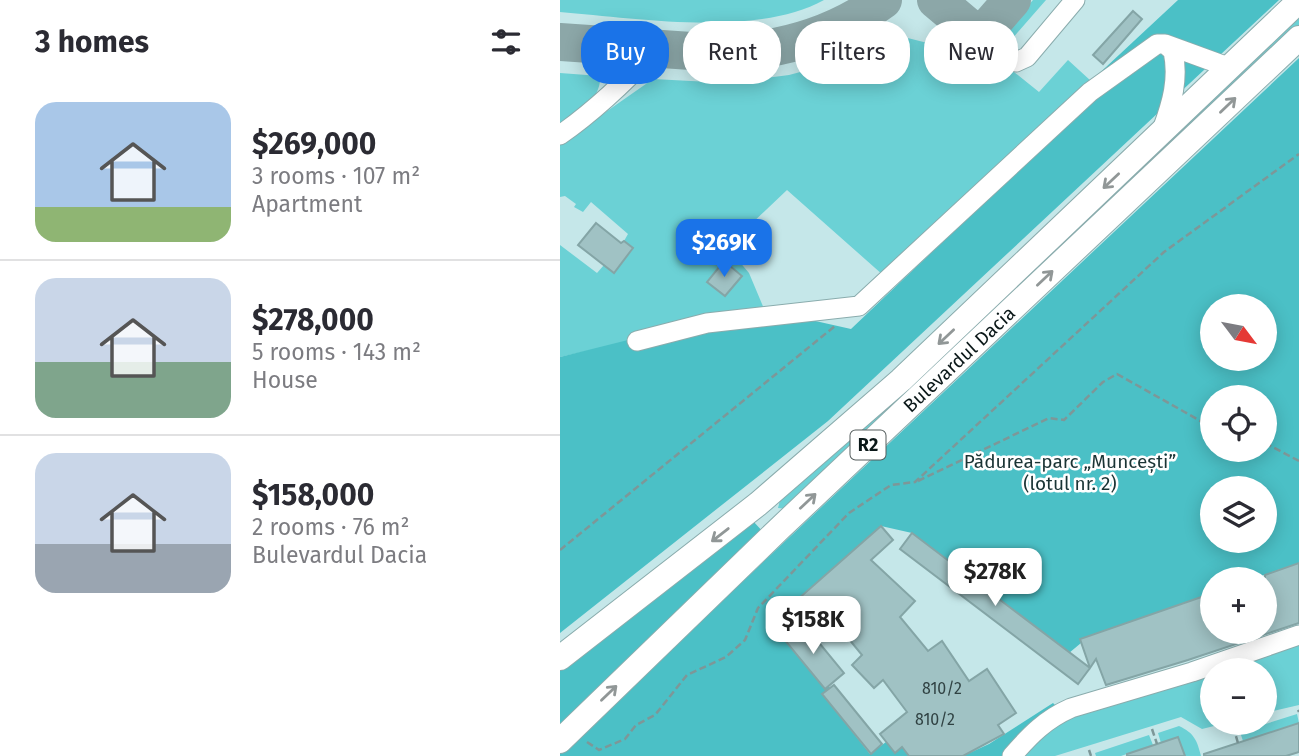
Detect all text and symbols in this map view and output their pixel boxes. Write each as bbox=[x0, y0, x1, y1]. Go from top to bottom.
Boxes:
chip: Buy bbox=[581, 21, 669, 84]
chip: Rent bbox=[683, 21, 781, 84]
chip: Filters bbox=[795, 21, 910, 84]
chip: New bbox=[924, 21, 1018, 84]
icon: filters bbox=[487, 23, 525, 61]
text: 3 homes bbox=[35, 24, 149, 60]
one-way arrow bbox=[1219, 97, 1236, 114]
text: $269,000 bbox=[252, 126, 376, 162]
icon: home bbox=[91, 130, 175, 214]
text: 3 rooms · 107 m² bbox=[252, 162, 420, 190]
one-way arrow bbox=[1103, 172, 1120, 189]
text: Apartment bbox=[252, 190, 362, 218]
pin: $269K bbox=[675, 219, 773, 279]
text: $269K bbox=[692, 228, 756, 256]
one-way arrow bbox=[1036, 270, 1053, 287]
north arrow bbox=[1200, 294, 1278, 371]
map controls bbox=[1200, 294, 1277, 735]
text: $278,000 bbox=[252, 302, 374, 338]
street label: Bulevardul Dacia bbox=[899, 302, 1020, 417]
icon: home bbox=[91, 306, 175, 390]
one-way arrow bbox=[938, 328, 955, 345]
text: 5 rooms · 143 m² bbox=[252, 338, 421, 366]
text: House bbox=[252, 366, 318, 394]
button: locate bbox=[1200, 385, 1277, 462]
road number: R2 bbox=[850, 430, 886, 460]
park label: Pădurea-parc „Muncești” (lotul nr. 2) bbox=[964, 450, 1176, 495]
button: layers bbox=[1200, 476, 1277, 553]
text: $158,000 bbox=[252, 477, 374, 513]
icon: home bbox=[91, 481, 175, 565]
one-way arrow bbox=[799, 493, 816, 510]
text: 2 rooms · 76 m² bbox=[252, 513, 410, 541]
one-way arrow bbox=[711, 527, 729, 542]
text: Bulevardul Dacia bbox=[252, 541, 427, 569]
pin: $278K bbox=[946, 548, 1044, 608]
text: $278K bbox=[964, 557, 1026, 585]
button: + bbox=[1200, 567, 1277, 644]
pin: $158K bbox=[764, 596, 862, 656]
text: $158K bbox=[782, 605, 844, 633]
button: − bbox=[1200, 658, 1277, 735]
house number: 810/2 bbox=[922, 679, 962, 698]
one-way arrow bbox=[600, 685, 617, 702]
house number: 810/2 bbox=[915, 710, 955, 729]

